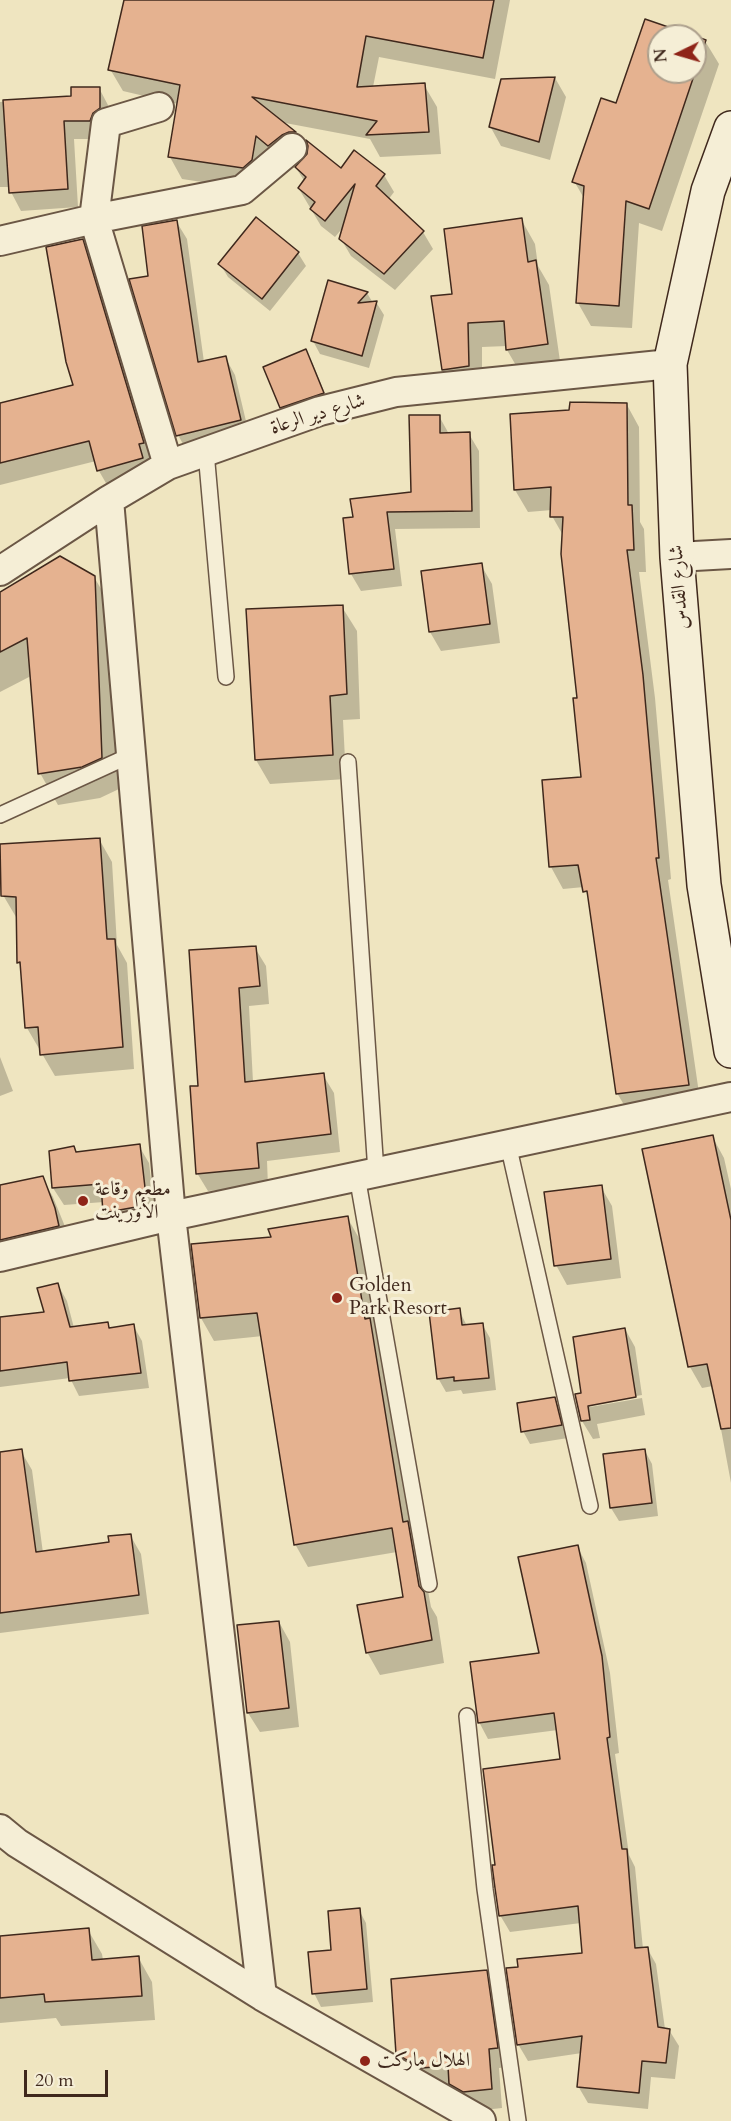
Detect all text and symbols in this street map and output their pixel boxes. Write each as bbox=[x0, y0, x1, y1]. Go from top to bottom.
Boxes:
north arrow bbox=[647, 24, 707, 84]
text: N bbox=[649, 48, 673, 63]
street label: شارع دير الرعاة bbox=[268, 389, 368, 441]
street label: شارع القدس bbox=[665, 544, 695, 630]
place label: مطعم وقاعة الأورينت bbox=[95, 1178, 171, 1225]
marker: مطعم وقاعة الأورينت bbox=[76, 1194, 90, 1208]
place label: Golden Park Resort bbox=[349, 1274, 447, 1321]
marker: Golden Park Resort bbox=[330, 1291, 344, 1305]
place label: الهلال ماركت bbox=[377, 2049, 470, 2073]
marker: الهلال ماركت bbox=[358, 2054, 372, 2068]
scale bar bbox=[27, 2058, 111, 2096]
text: 20 m bbox=[35, 2068, 74, 2093]

